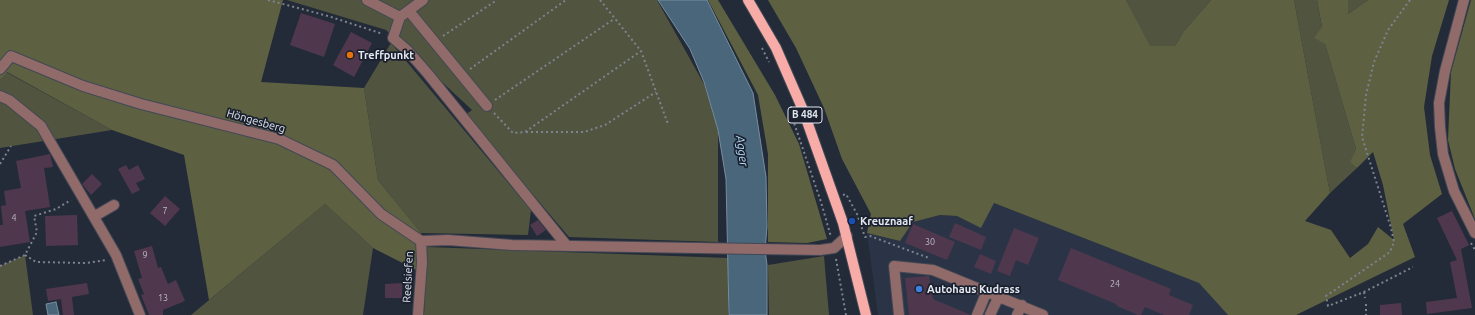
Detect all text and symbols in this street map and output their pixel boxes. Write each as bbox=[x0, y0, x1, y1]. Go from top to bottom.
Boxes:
place label: Treffpunkt bbox=[358, 48, 414, 62]
marker: Treffpunkt bbox=[345, 50, 355, 60]
street label: Höngesberg bbox=[225, 106, 287, 136]
road number: B 484 bbox=[788, 107, 822, 123]
water label: Agger bbox=[733, 134, 751, 168]
house number: 7 bbox=[162, 206, 168, 216]
house number: 4 bbox=[11, 213, 17, 223]
place label: Kreuznaaf bbox=[860, 214, 913, 228]
marker: Kreuznaaf bbox=[847, 216, 857, 226]
house number: 30 bbox=[925, 237, 935, 247]
house number: 9 bbox=[142, 250, 148, 260]
street label: Reelsiefen bbox=[400, 251, 416, 303]
house number: 24 bbox=[1110, 279, 1120, 289]
place label: Autohaus Kudrass bbox=[927, 282, 1020, 296]
marker: Autohaus Kudrass bbox=[914, 284, 924, 294]
house number: 13 bbox=[158, 293, 168, 303]

